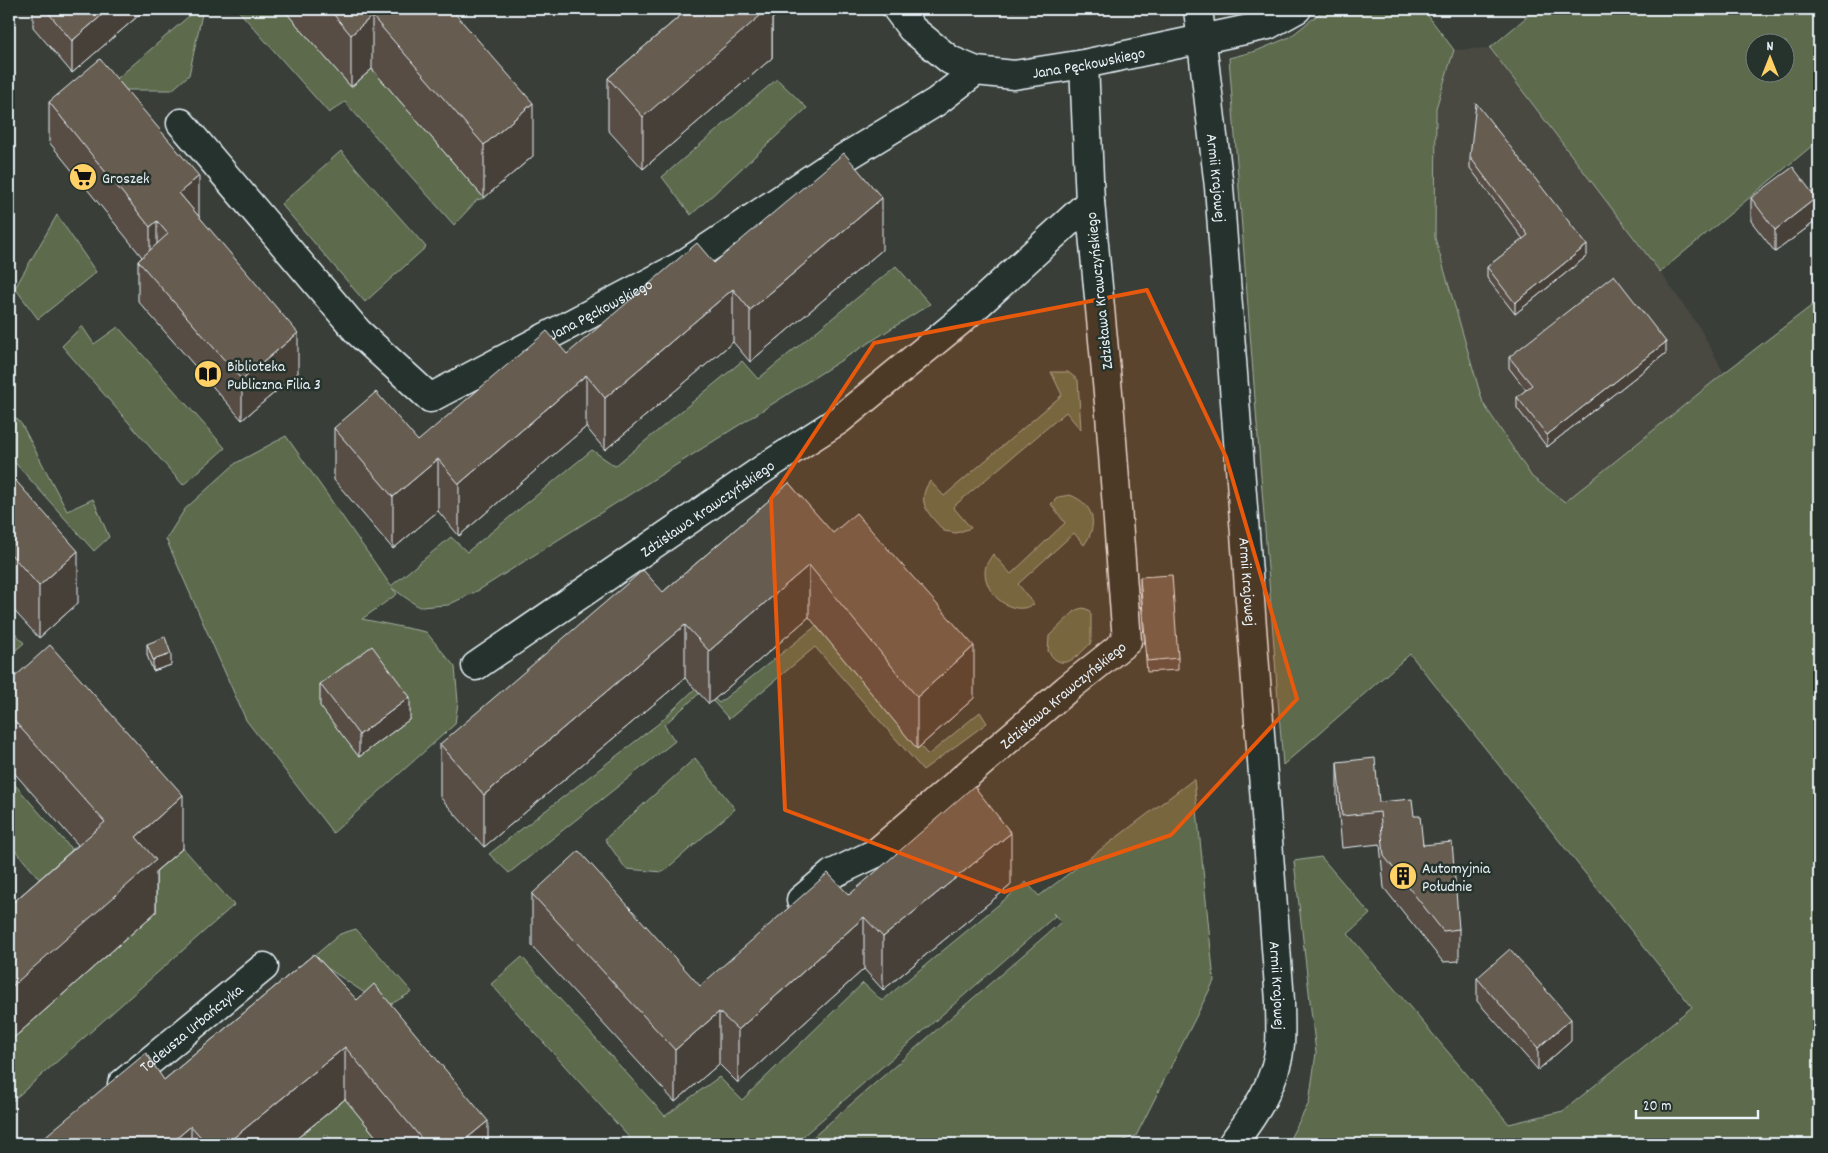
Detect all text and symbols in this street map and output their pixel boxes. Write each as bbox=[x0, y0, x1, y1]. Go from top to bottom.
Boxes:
north arrow bbox=[1746, 32, 1796, 82]
text: N bbox=[1767, 37, 1774, 57]
street label: Jana Pęckowskiego bbox=[1031, 42, 1147, 86]
street label: Armii Krajowej bbox=[1199, 133, 1231, 223]
supermarket icon: Groszek bbox=[68, 162, 98, 192]
place label: Groszek bbox=[102, 168, 150, 191]
street label: Zdzisława Krawczyńskiego bbox=[1081, 211, 1120, 371]
street label: Jana Pęckowskiego bbox=[546, 274, 657, 347]
place label: Biblioteka Publiczna Filia 3 bbox=[227, 356, 321, 397]
library icon: Biblioteka Publiczna Filia 3 bbox=[193, 359, 223, 389]
street label: Zdzisława Krawczyńskiego bbox=[636, 455, 780, 564]
street label: Armii Krajowej bbox=[1231, 537, 1261, 627]
street label: Zdzisława Krawczyńskiego bbox=[996, 637, 1132, 756]
place label: Automyjnia Południe bbox=[1422, 858, 1491, 899]
building icon: Automyjnia Południe bbox=[1388, 861, 1418, 891]
street label: Armii Krajowej bbox=[1262, 940, 1289, 1030]
street label: Tadeusza Urbańczyka bbox=[136, 979, 249, 1079]
scale bar bbox=[1636, 1088, 1758, 1120]
text: 20 m bbox=[1643, 1096, 1671, 1118]

